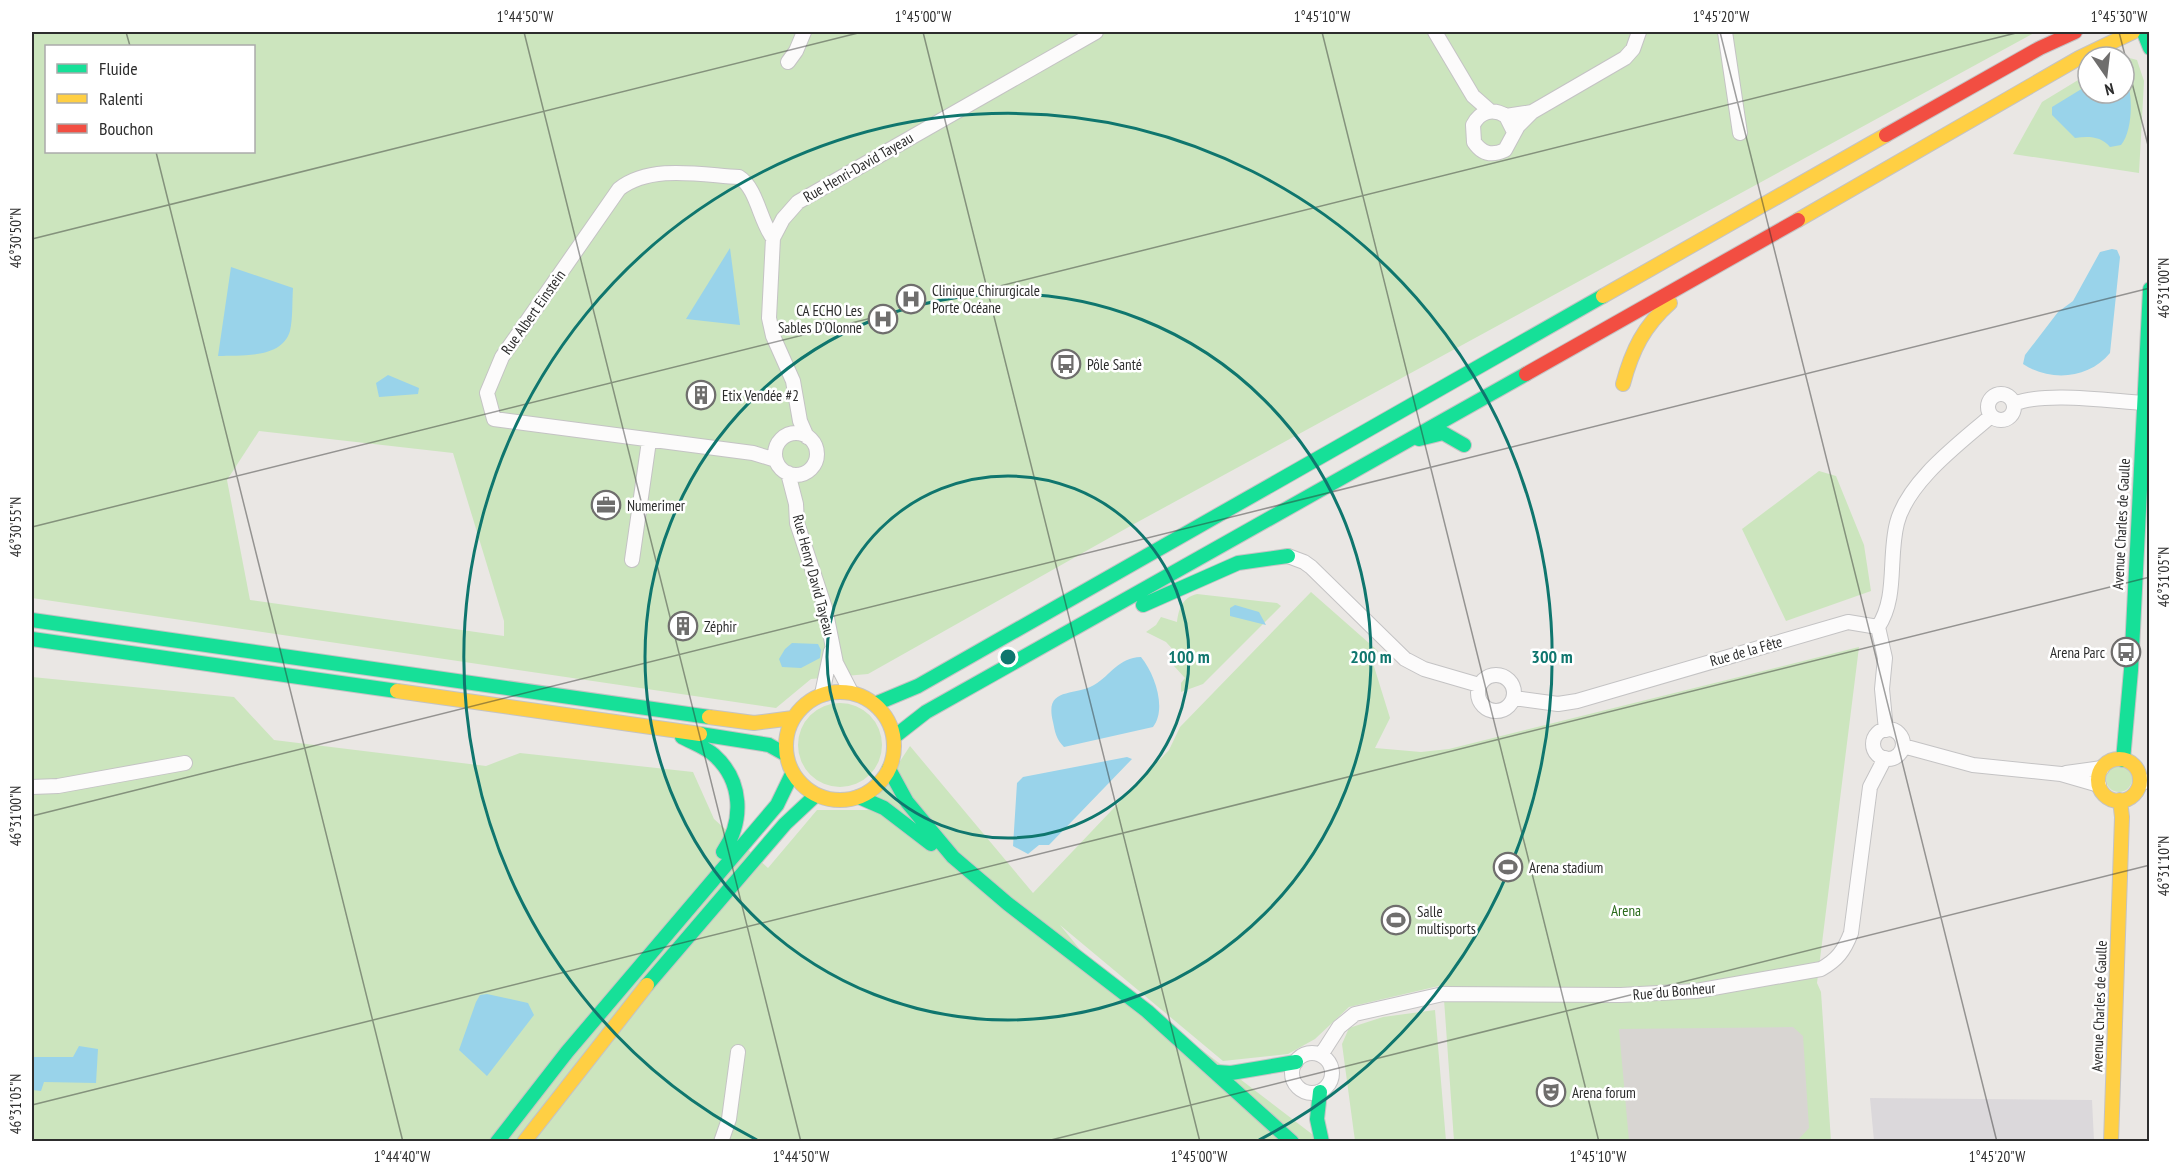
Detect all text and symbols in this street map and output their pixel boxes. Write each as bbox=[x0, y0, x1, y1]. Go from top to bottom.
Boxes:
text: 1°44'50"W bbox=[497, 7, 553, 26]
text: 1°45'00"W bbox=[895, 7, 951, 26]
text: 1°45'10"W bbox=[1294, 7, 1350, 26]
text: 1°45'20"W bbox=[1693, 7, 1749, 26]
text: 1°45'30"W bbox=[2091, 7, 2147, 26]
legend bbox=[45, 45, 255, 153]
north arrow bbox=[2076, 45, 2136, 105]
text: Fluide bbox=[99, 57, 138, 80]
text: N bbox=[2103, 79, 2116, 100]
text: Ralenti bbox=[99, 87, 143, 110]
text: Bouchon bbox=[99, 117, 153, 140]
street label: Rue Henri-David Tayeau bbox=[800, 128, 916, 206]
text: 46°30'50"N bbox=[6, 208, 25, 268]
text: 46°31'00"N bbox=[2154, 258, 2173, 318]
street label: Rue Albert Einstein bbox=[497, 266, 569, 358]
place label: Clinique Chirurgicale Porte Océane bbox=[932, 281, 1040, 317]
hospital icon: Clinique Chirurgicale Porte Océane bbox=[895, 283, 927, 315]
place label: CA ECHO Les Sables D'Olonne bbox=[778, 301, 862, 337]
hospital icon: CA ECHO Les Sables D'Olonne bbox=[867, 303, 899, 335]
bus stop icon: Pôle Santé bbox=[1050, 348, 1082, 380]
place label: Pôle Santé bbox=[1087, 355, 1142, 374]
building icon: Etix Vendée #2 bbox=[685, 379, 717, 411]
place label: Etix Vendée #2 bbox=[722, 386, 799, 405]
street label: Avenue Charles de Gaulle bbox=[2108, 458, 2134, 590]
office icon: Numerimer bbox=[590, 489, 622, 521]
place label: Numerimer bbox=[627, 496, 686, 515]
text: 46°30'55"N bbox=[6, 497, 25, 557]
street label: Rue Henry David Tayeau bbox=[789, 512, 839, 638]
text: 46°31'05"N bbox=[2154, 547, 2173, 607]
building icon: Zéphir bbox=[667, 610, 699, 642]
place label: Zéphir bbox=[704, 617, 738, 636]
street label: Rue de la Fête bbox=[1708, 632, 1784, 670]
bus stop icon: Arena Parc bbox=[2110, 636, 2142, 668]
place label: Arena Parc bbox=[2050, 643, 2106, 662]
text: 100 m bbox=[1168, 645, 1210, 668]
text: 200 m bbox=[1350, 645, 1392, 668]
text: 300 m bbox=[1531, 645, 1573, 668]
centre of rings bbox=[998, 647, 1018, 667]
text: 46°31'00"N bbox=[6, 786, 25, 846]
text: 46°31'10"N bbox=[2154, 836, 2173, 896]
sports icon: Arena stadium bbox=[1492, 851, 1524, 883]
place label: Arena stadium bbox=[1529, 858, 1603, 877]
park label: Arena bbox=[1611, 901, 1641, 920]
place label: Salle multisports bbox=[1417, 902, 1476, 938]
sports icon: Salle multisports bbox=[1380, 904, 1412, 936]
street label: Avenue Charles de Gaulle bbox=[2087, 940, 2111, 1072]
street label: Rue du Bonheur bbox=[1632, 978, 1717, 1004]
text: 46°31'05"N bbox=[6, 1074, 25, 1134]
theatre icon: Arena forum bbox=[1535, 1076, 1567, 1108]
place label: Arena forum bbox=[1572, 1083, 1636, 1102]
text: 1°44'40"W bbox=[374, 1147, 430, 1166]
text: 1°44'50"W bbox=[773, 1147, 829, 1166]
text: 1°45'00"W bbox=[1171, 1147, 1227, 1166]
text: 1°45'10"W bbox=[1570, 1147, 1626, 1166]
text: 1°45'20"W bbox=[1969, 1147, 2025, 1166]

